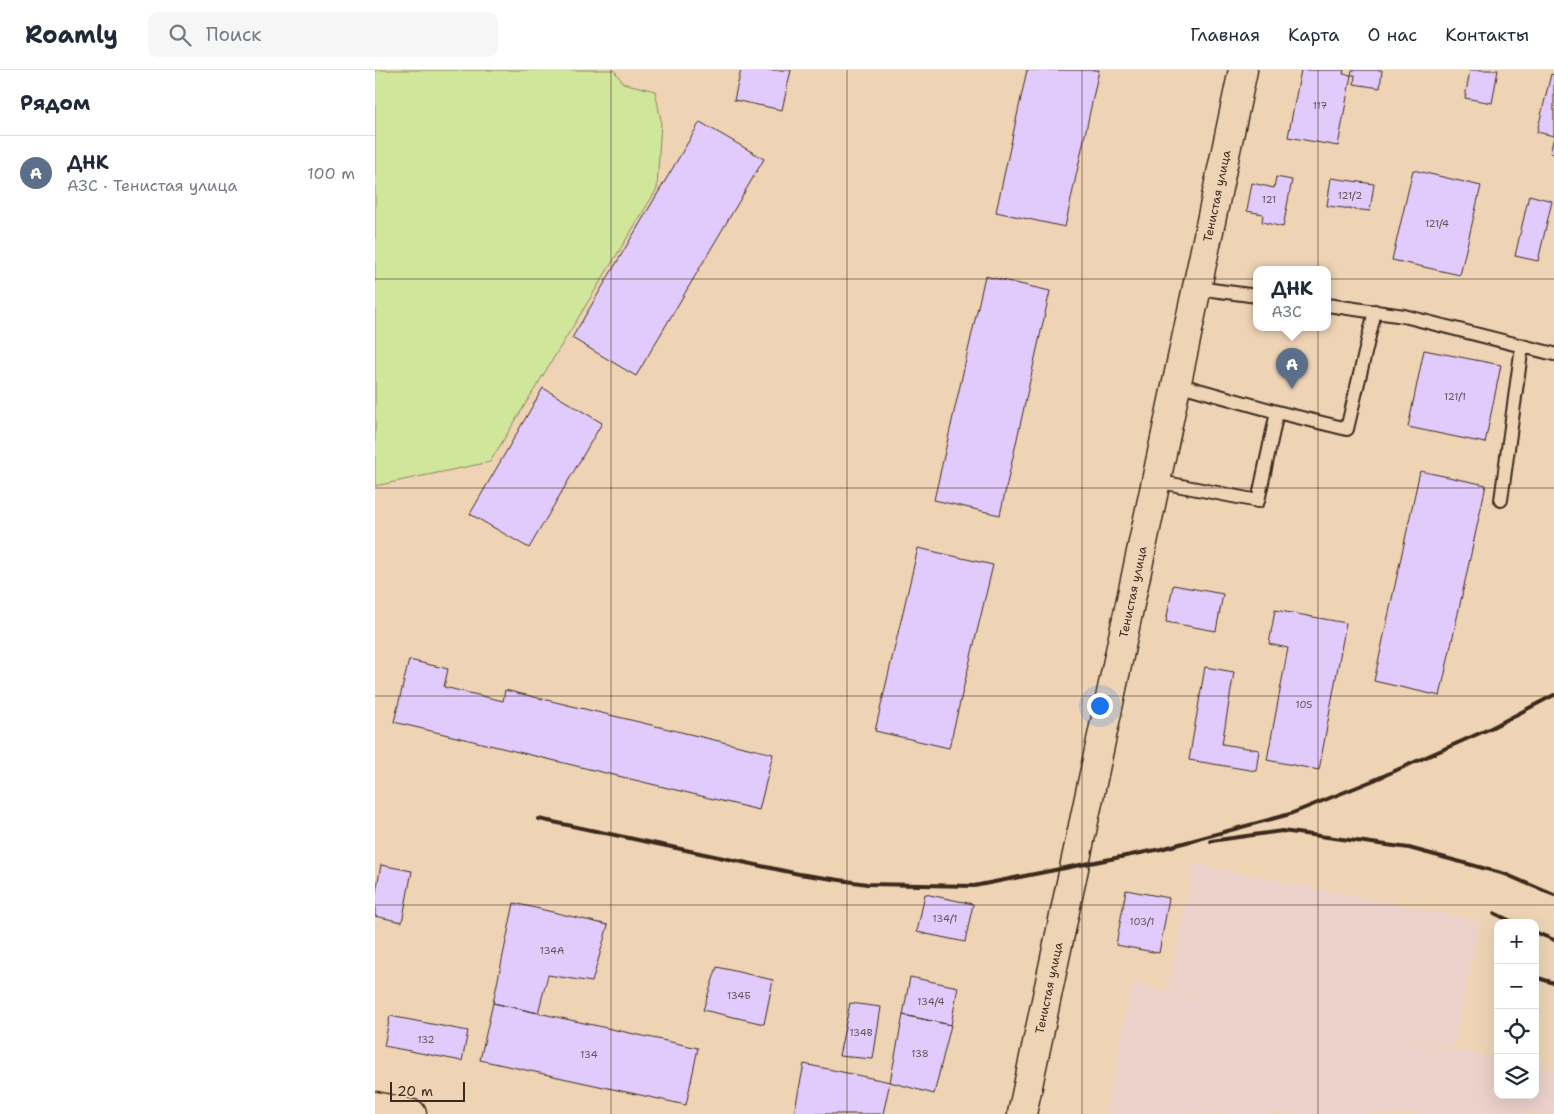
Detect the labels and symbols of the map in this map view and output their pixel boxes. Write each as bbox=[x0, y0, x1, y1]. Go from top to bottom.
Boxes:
house number: 117 bbox=[1313, 99, 1327, 112]
street label: Тенистая улица bbox=[1199, 148, 1235, 243]
house number: 121/2 bbox=[1338, 189, 1362, 202]
house number: 121 bbox=[1262, 193, 1276, 206]
house number: 121/4 bbox=[1425, 217, 1449, 230]
pin: A bbox=[1276, 348, 1308, 389]
house number: 121/1 bbox=[1444, 390, 1466, 403]
street label: Тенистая улица bbox=[1115, 544, 1151, 639]
your location bbox=[1087, 693, 1113, 719]
house number: 105 bbox=[1296, 698, 1312, 711]
house number: 134/1 bbox=[933, 912, 957, 925]
house number: 103/1 bbox=[1130, 915, 1154, 928]
street label: Тенистая улица bbox=[1031, 940, 1067, 1035]
house number: 134А bbox=[540, 944, 564, 957]
house number: 134Б bbox=[727, 989, 751, 1002]
house number: 134/4 bbox=[917, 995, 945, 1008]
house number: 134В bbox=[849, 1026, 873, 1039]
house number: 132 bbox=[417, 1033, 435, 1046]
house number: 138 bbox=[911, 1047, 929, 1060]
house number: 134 bbox=[580, 1048, 598, 1061]
scale bar bbox=[390, 1079, 465, 1102]

